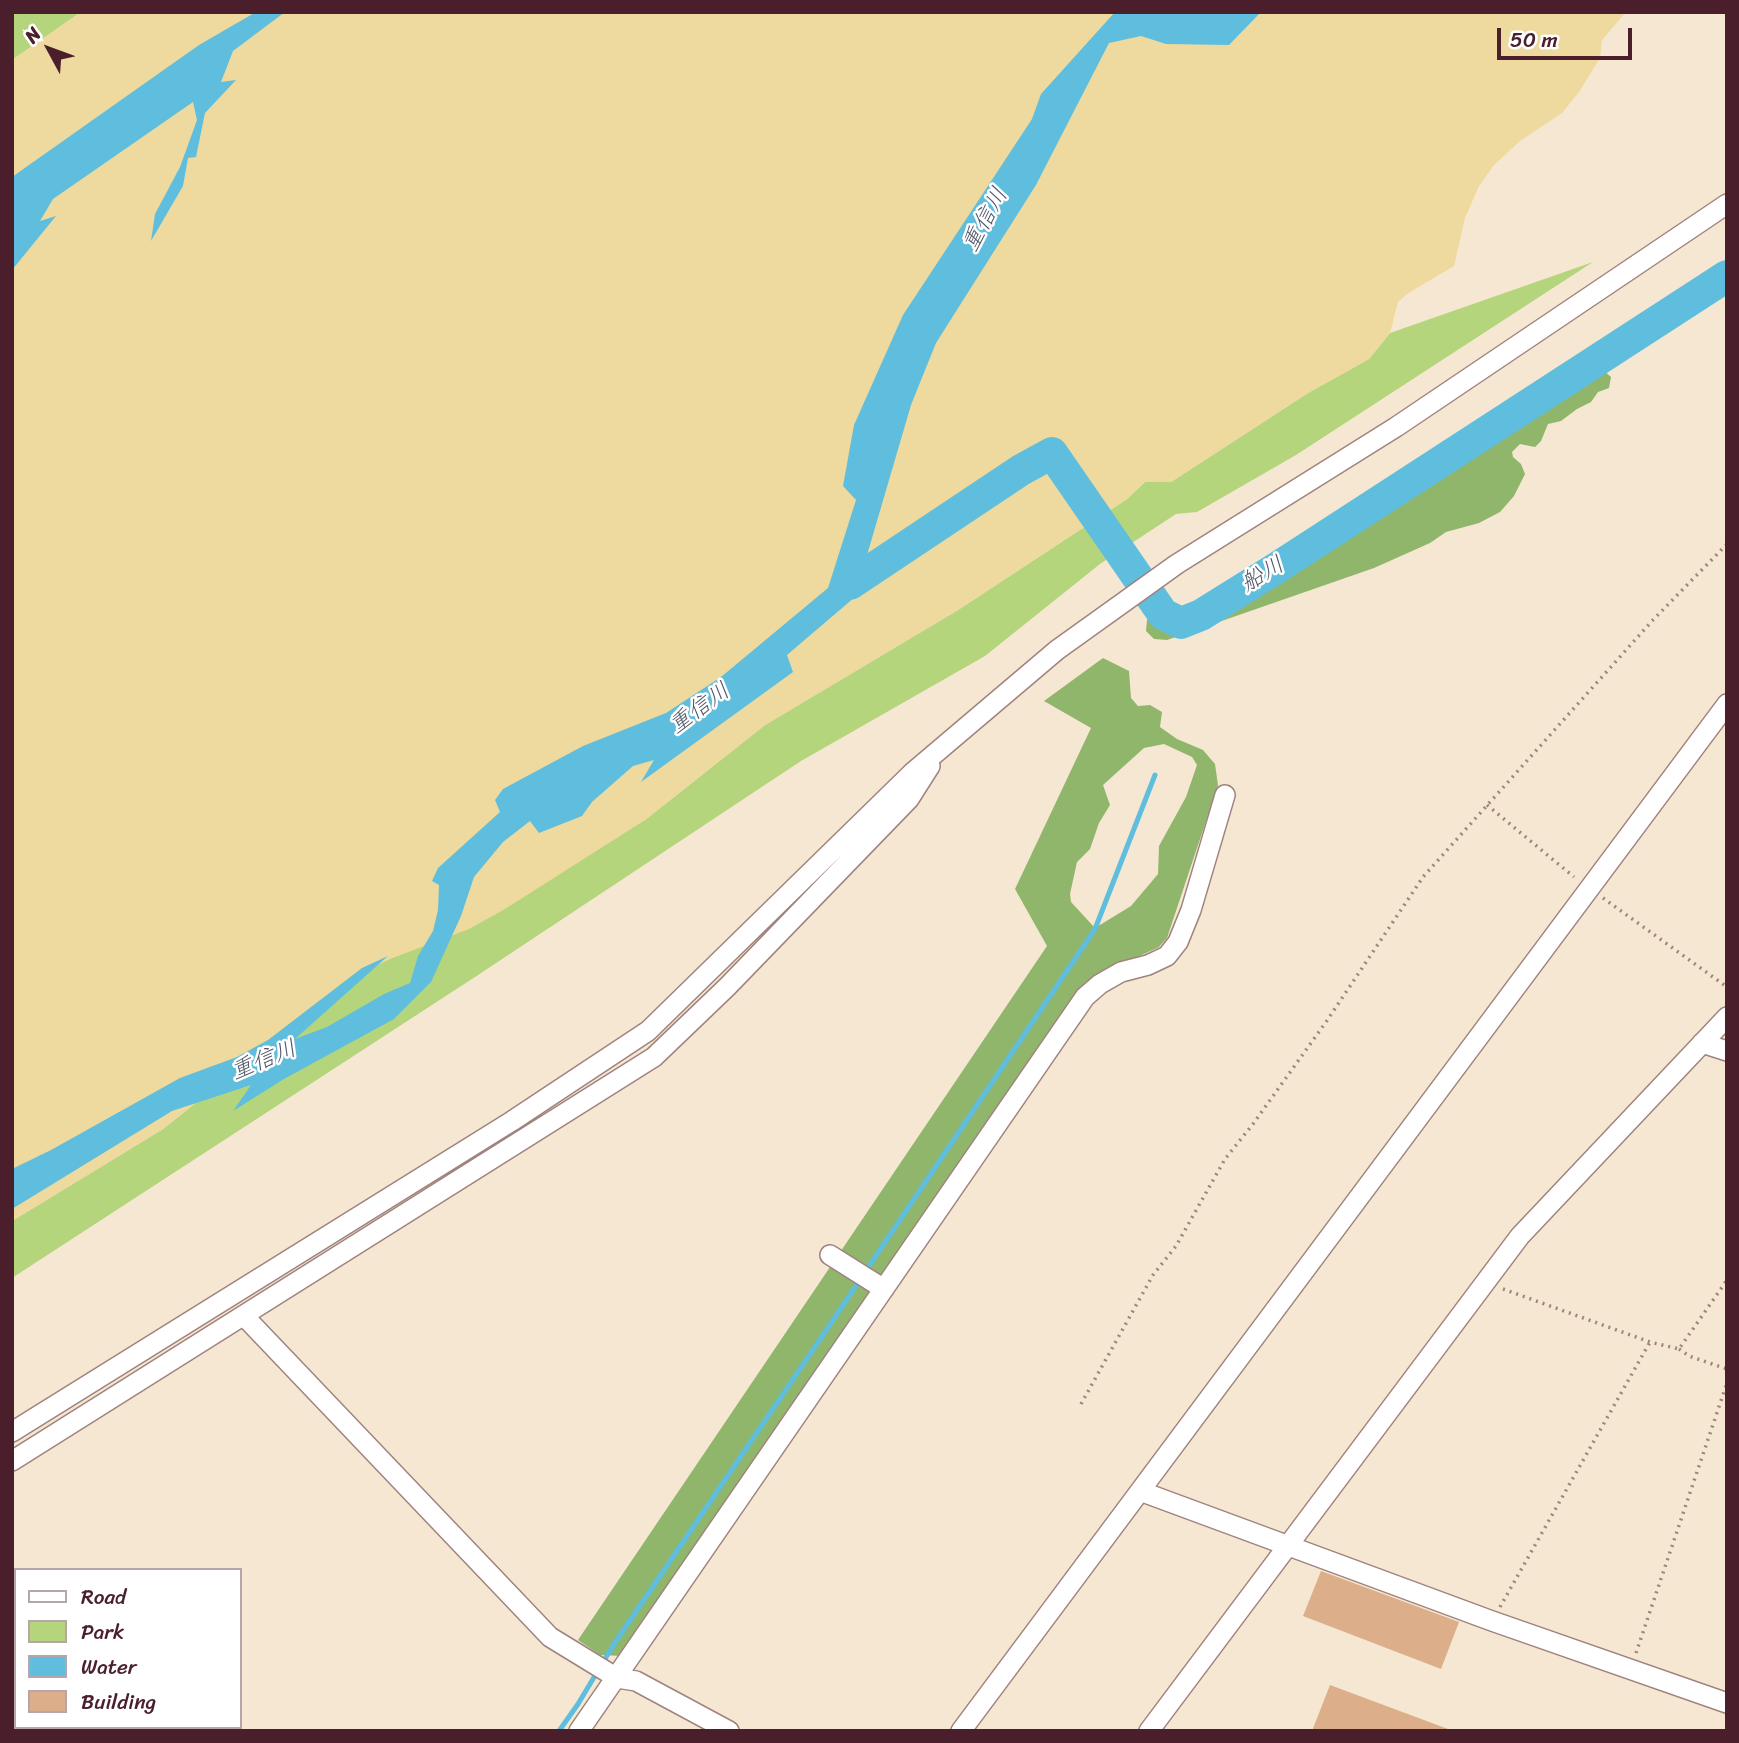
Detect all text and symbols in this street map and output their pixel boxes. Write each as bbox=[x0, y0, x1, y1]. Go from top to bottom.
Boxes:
north arrow bbox=[14, 14, 84, 84]
scale bar bbox=[1501, 14, 1636, 58]
text: N bbox=[16, 19, 50, 51]
text: 50 m bbox=[1510, 21, 1558, 59]
water label: 重信川 bbox=[957, 183, 1015, 257]
water label: 船川 bbox=[1236, 551, 1290, 599]
water label: 重信川 bbox=[664, 678, 736, 740]
water label: 重信川 bbox=[227, 1035, 301, 1087]
legend bbox=[14, 1568, 242, 1729]
text: Road bbox=[81, 1578, 126, 1616]
text: Park bbox=[81, 1613, 124, 1651]
text: Water bbox=[81, 1648, 136, 1686]
text: Building bbox=[81, 1683, 156, 1721]

